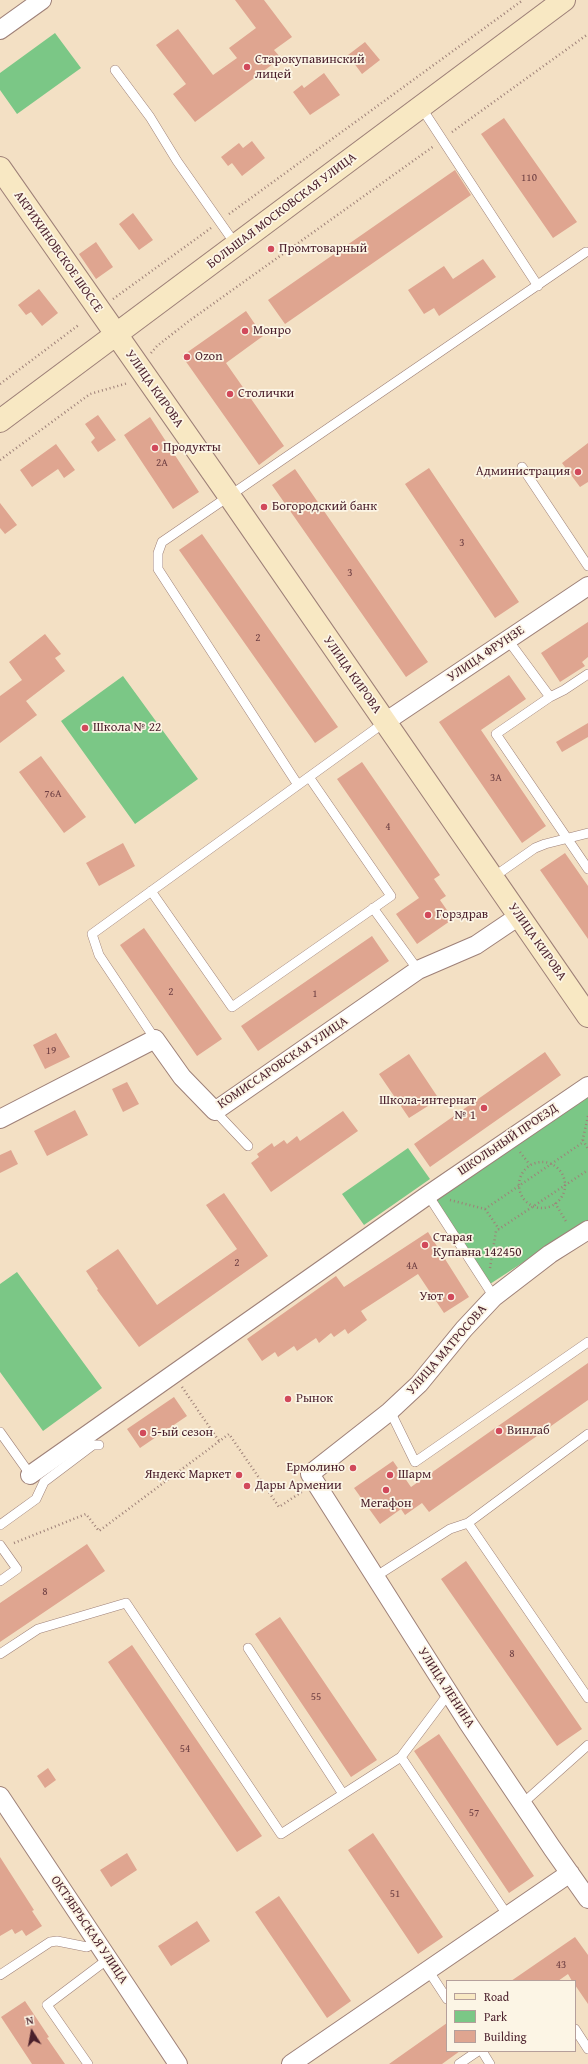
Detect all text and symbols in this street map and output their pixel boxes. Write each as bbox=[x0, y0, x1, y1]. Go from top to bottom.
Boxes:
place label: Старокупавинский лицей bbox=[255, 52, 365, 83]
marker: Старокупавинский лицей bbox=[242, 62, 252, 72]
street label: БОЛЬШАЯ МОСКОВСКАЯ УЛИЦА bbox=[204, 150, 360, 272]
house number: 110 bbox=[521, 171, 537, 185]
street label: АКРИХИНОВСКОЕ ШОССЕ bbox=[10, 188, 106, 316]
place label: Промтоварный bbox=[279, 241, 367, 257]
marker: Промтоварный bbox=[266, 244, 276, 254]
place label: Монро bbox=[253, 323, 291, 339]
marker: Монро bbox=[240, 326, 250, 336]
street label: УЛИЦА КИРОВА bbox=[122, 347, 186, 431]
place label: Ozon bbox=[195, 349, 223, 365]
marker: Ozon bbox=[182, 352, 192, 362]
place label: Столички bbox=[238, 386, 294, 402]
marker: Столички bbox=[225, 389, 235, 399]
place label: Продукты bbox=[163, 440, 221, 456]
marker: Продукты bbox=[150, 443, 160, 453]
house number: 2А bbox=[156, 456, 168, 470]
place label: Администрация bbox=[476, 464, 570, 480]
marker: Администрация bbox=[573, 467, 583, 477]
place label: Богородский банк bbox=[272, 499, 377, 515]
marker: Богородский банк bbox=[259, 502, 269, 512]
house number: 3 bbox=[459, 536, 465, 550]
house number: 3 bbox=[347, 566, 353, 580]
street label: УЛИЦА ФРУНЗЕ bbox=[445, 623, 527, 685]
house number: 2 bbox=[255, 631, 261, 645]
street label: УЛИЦА КИРОВА bbox=[320, 633, 384, 717]
place label: Школа № 22 bbox=[93, 720, 161, 736]
marker: Школа № 22 bbox=[80, 723, 90, 733]
house number: 3А bbox=[490, 771, 502, 785]
house number: 76А bbox=[44, 787, 62, 801]
house number: 4 bbox=[385, 820, 391, 834]
street label: УЛИЦА КИРОВА bbox=[505, 900, 569, 984]
place label: Горздрав bbox=[436, 907, 488, 923]
marker: Горздрав bbox=[423, 910, 433, 920]
house number: 2 bbox=[168, 985, 174, 999]
house number: 1 bbox=[312, 987, 318, 1001]
street label: КОМИССАРОВСКАЯ УЛИЦА bbox=[215, 1014, 351, 1112]
house number: 19 bbox=[46, 1044, 56, 1058]
place label: Школа-интернат № 1 bbox=[379, 1093, 476, 1124]
street label: ШКОЛЬНЫЙ ПРОЕЗД bbox=[455, 1101, 561, 1179]
marker: Школа-интернат № 1 bbox=[479, 1103, 489, 1113]
place label: Старая Купавна 142450 bbox=[433, 1230, 522, 1261]
marker: Старая Купавна 142450 bbox=[420, 1240, 430, 1250]
house number: 2 bbox=[234, 1256, 240, 1270]
house number: 4А bbox=[406, 1259, 418, 1273]
place label: Уют bbox=[419, 1289, 443, 1305]
marker: Уют bbox=[446, 1292, 456, 1302]
street label: УЛИЦА МАТРОСОВА bbox=[404, 1302, 490, 1398]
place label: Рынок bbox=[296, 1391, 333, 1407]
marker: Рынок bbox=[283, 1394, 293, 1404]
place label: Винлаб bbox=[507, 1423, 550, 1439]
place label: 5-ый сезон bbox=[151, 1425, 213, 1441]
marker: Винлаб bbox=[494, 1426, 504, 1436]
marker: 5-ый сезон bbox=[138, 1428, 148, 1438]
place label: Ермолино bbox=[286, 1460, 345, 1476]
marker: Ермолино bbox=[348, 1463, 358, 1473]
place label: Яндекс Маркет bbox=[145, 1467, 231, 1483]
place label: Шарм bbox=[398, 1467, 431, 1483]
marker: Яндекс Маркет bbox=[234, 1470, 244, 1480]
marker: Шарм bbox=[385, 1470, 395, 1480]
place label: Дары Армении bbox=[255, 1478, 342, 1494]
marker: Дары Армении bbox=[242, 1481, 252, 1491]
marker: Мегафон bbox=[381, 1485, 391, 1495]
place label: Мегафон bbox=[361, 1496, 411, 1512]
house number: 8 bbox=[42, 1585, 48, 1599]
street label: УЛИЦА ЛЕНИНА bbox=[414, 1645, 478, 1731]
house number: 8 bbox=[509, 1647, 515, 1661]
house number: 55 bbox=[311, 1690, 321, 1704]
house number: 54 bbox=[180, 1742, 190, 1756]
house number: 57 bbox=[469, 1806, 479, 1820]
street label: ОКТЯБРЬСКАЯ УЛИЦА bbox=[47, 1873, 131, 1987]
house number: 51 bbox=[390, 1887, 400, 1901]
house number: 43 bbox=[556, 1958, 566, 1972]
legend bbox=[446, 1980, 576, 2052]
text: Road bbox=[484, 1988, 509, 2005]
text: Park bbox=[484, 2008, 507, 2025]
north arrow bbox=[12, 2012, 52, 2052]
text: N bbox=[25, 2012, 35, 2029]
text: Building bbox=[484, 2028, 527, 2045]

